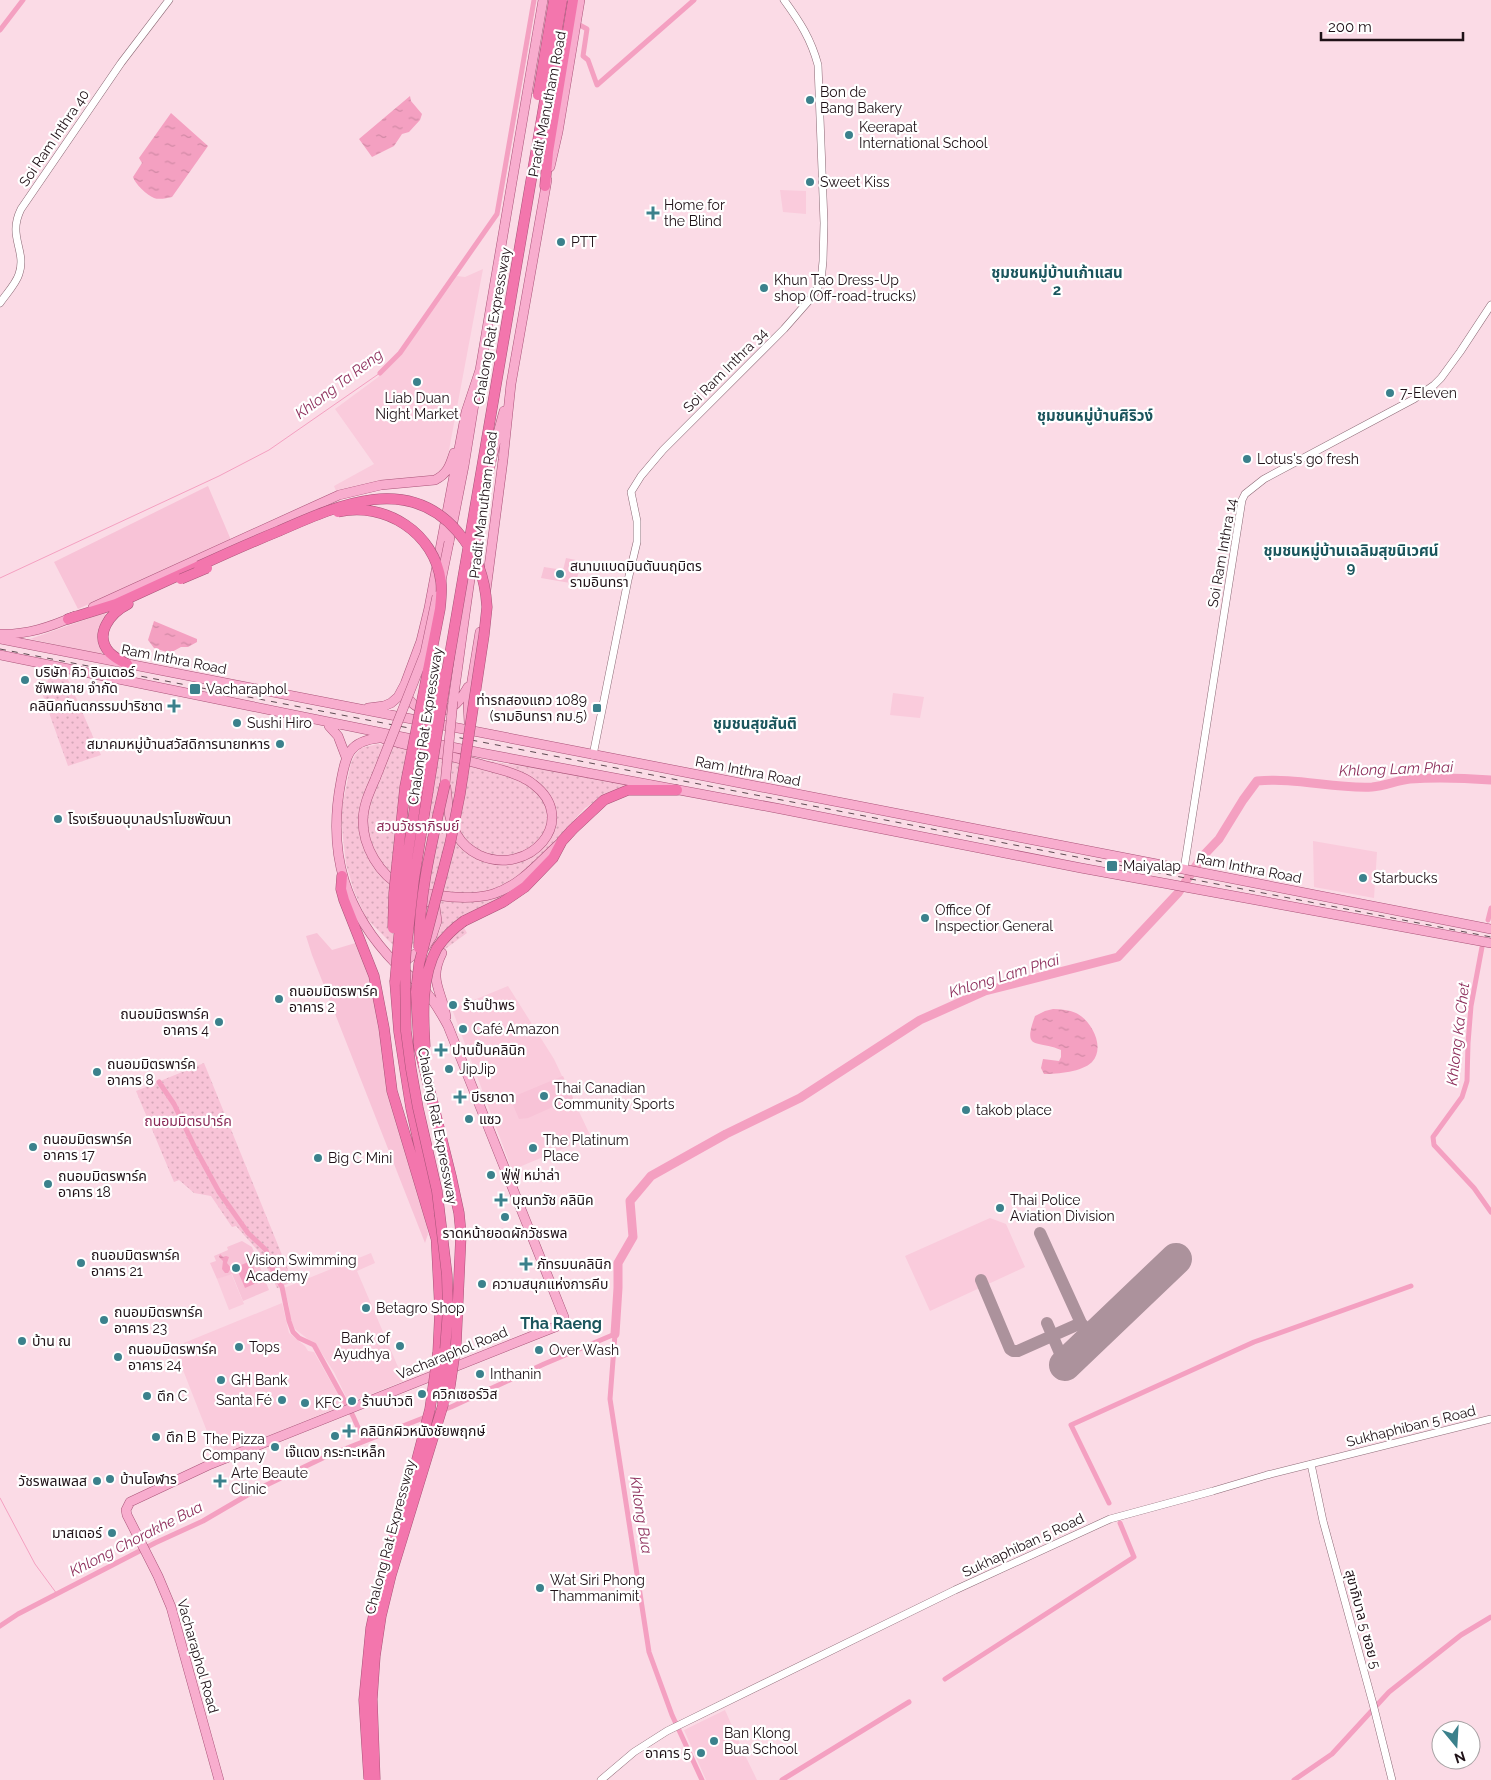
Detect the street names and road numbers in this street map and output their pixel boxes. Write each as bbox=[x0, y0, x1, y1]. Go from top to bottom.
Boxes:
street label: Pradit Manutham Road bbox=[525, 30, 569, 178]
street label: Soi Ram Inthra 40 bbox=[16, 87, 92, 189]
street label: Chalong Rat Expressway bbox=[470, 246, 514, 406]
street label: Soi Ram Inthra 34 bbox=[680, 324, 771, 415]
street label: Pradit Manutham Road bbox=[466, 431, 500, 579]
street label: Soi Ram Inthra 14 bbox=[1205, 497, 1240, 609]
street label: Ram Inthra Road bbox=[120, 641, 228, 677]
street label: Chalong Rat Expressway bbox=[405, 646, 445, 806]
street label: Ram Inthra Road bbox=[694, 753, 802, 789]
street label: Ram Inthra Road bbox=[1195, 850, 1303, 886]
street label: Chalong Rat Expressway bbox=[415, 1046, 461, 1206]
street label: Vacharaphol Road bbox=[394, 1323, 510, 1383]
street label: Sukhaphiban 5 Road bbox=[1345, 1402, 1477, 1450]
street label: Chalong Rat Expressway bbox=[362, 1458, 418, 1616]
street label: Sukhaphiban 5 Road bbox=[959, 1510, 1087, 1580]
street label: สุขาภิบาล 5 ซอย 5 bbox=[1341, 1568, 1384, 1671]
street label: Vacharaphol Road bbox=[174, 1597, 222, 1715]

